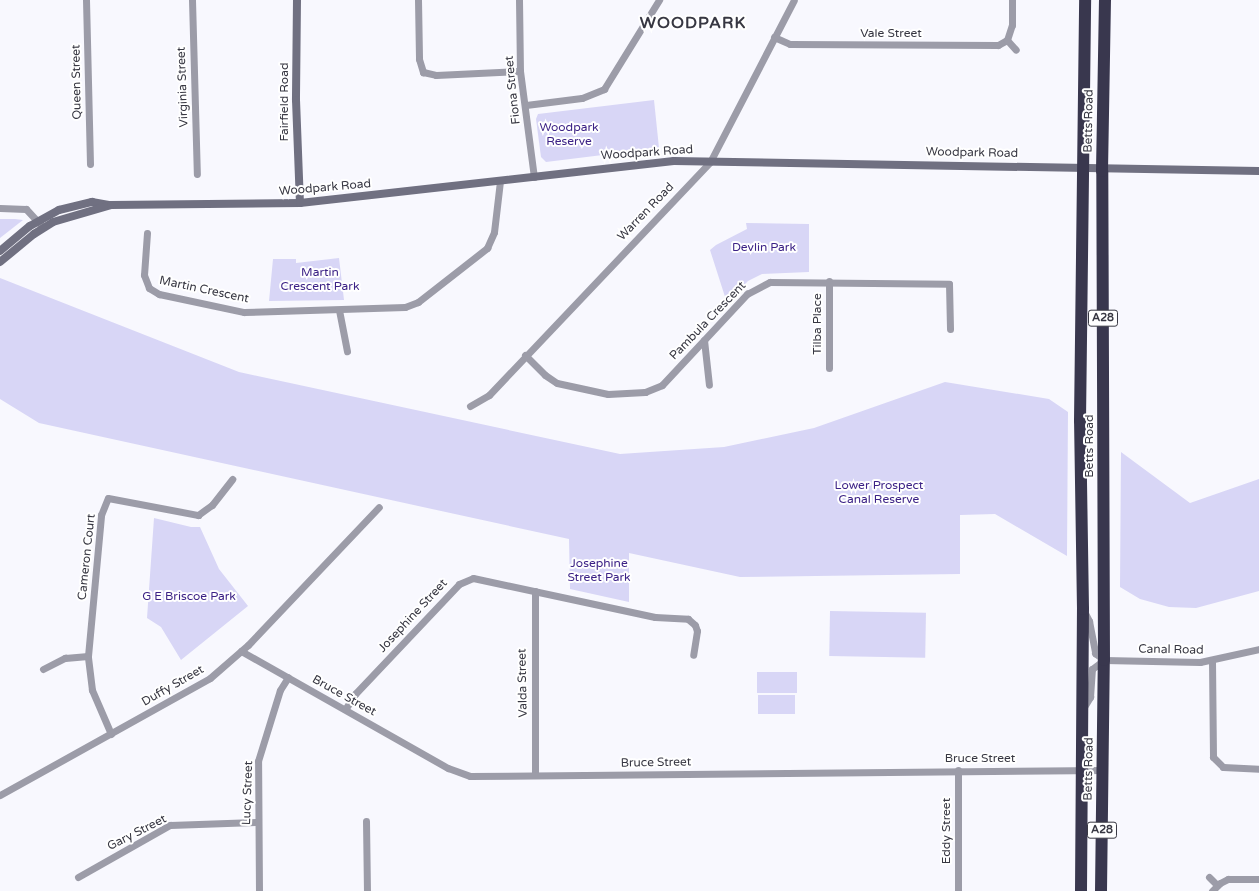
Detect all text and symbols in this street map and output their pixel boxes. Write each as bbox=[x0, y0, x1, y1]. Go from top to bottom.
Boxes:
district label: WOODPARK bbox=[640, 13, 746, 33]
street label: Vale Street bbox=[860, 27, 922, 41]
street label: Queen Street bbox=[69, 44, 85, 120]
street label: Virginia Street bbox=[174, 46, 192, 128]
street label: Fiona Street bbox=[502, 55, 524, 125]
street label: Fairfield Road bbox=[278, 63, 292, 141]
street label: Betts Road bbox=[1081, 89, 1097, 153]
park label: Woodpark Reserve bbox=[539, 121, 599, 149]
street label: Woodpark Road bbox=[600, 143, 694, 163]
street label: Woodpark Road bbox=[926, 145, 1018, 161]
street label: Woodpark Road bbox=[278, 177, 372, 199]
street label: Warren Road bbox=[615, 180, 677, 244]
park label: Devlin Park bbox=[732, 241, 796, 255]
park label: Martin Crescent Park bbox=[281, 266, 359, 294]
street label: Martin Crescent bbox=[158, 273, 250, 307]
street label: Pambula Crescent bbox=[667, 279, 749, 363]
street label: Tilba Place bbox=[811, 293, 825, 355]
road number: A28 bbox=[1087, 309, 1119, 327]
street label: Betts Road bbox=[1083, 414, 1097, 478]
park label: Lower Prospect Canal Reserve bbox=[835, 479, 923, 507]
street label: Cameron Court bbox=[75, 513, 99, 601]
park label: Josephine Street Park bbox=[567, 557, 631, 585]
street label: Josephine Street bbox=[375, 576, 451, 656]
park label: G E Briscoe Park bbox=[142, 590, 236, 604]
street label: Canal Road bbox=[1138, 642, 1204, 658]
street label: Valda Street bbox=[515, 648, 531, 718]
street label: Duffy Street bbox=[139, 662, 207, 710]
street label: Bruce Street bbox=[310, 673, 378, 719]
street label: Betts Road bbox=[1081, 737, 1097, 801]
street label: Bruce Street bbox=[945, 752, 1015, 766]
street label: Bruce Street bbox=[621, 755, 691, 771]
street label: Lucy Street bbox=[240, 761, 256, 825]
street label: Eddy Street bbox=[940, 798, 954, 864]
street label: Gary Street bbox=[105, 812, 169, 854]
road number: A28 bbox=[1086, 821, 1118, 839]

